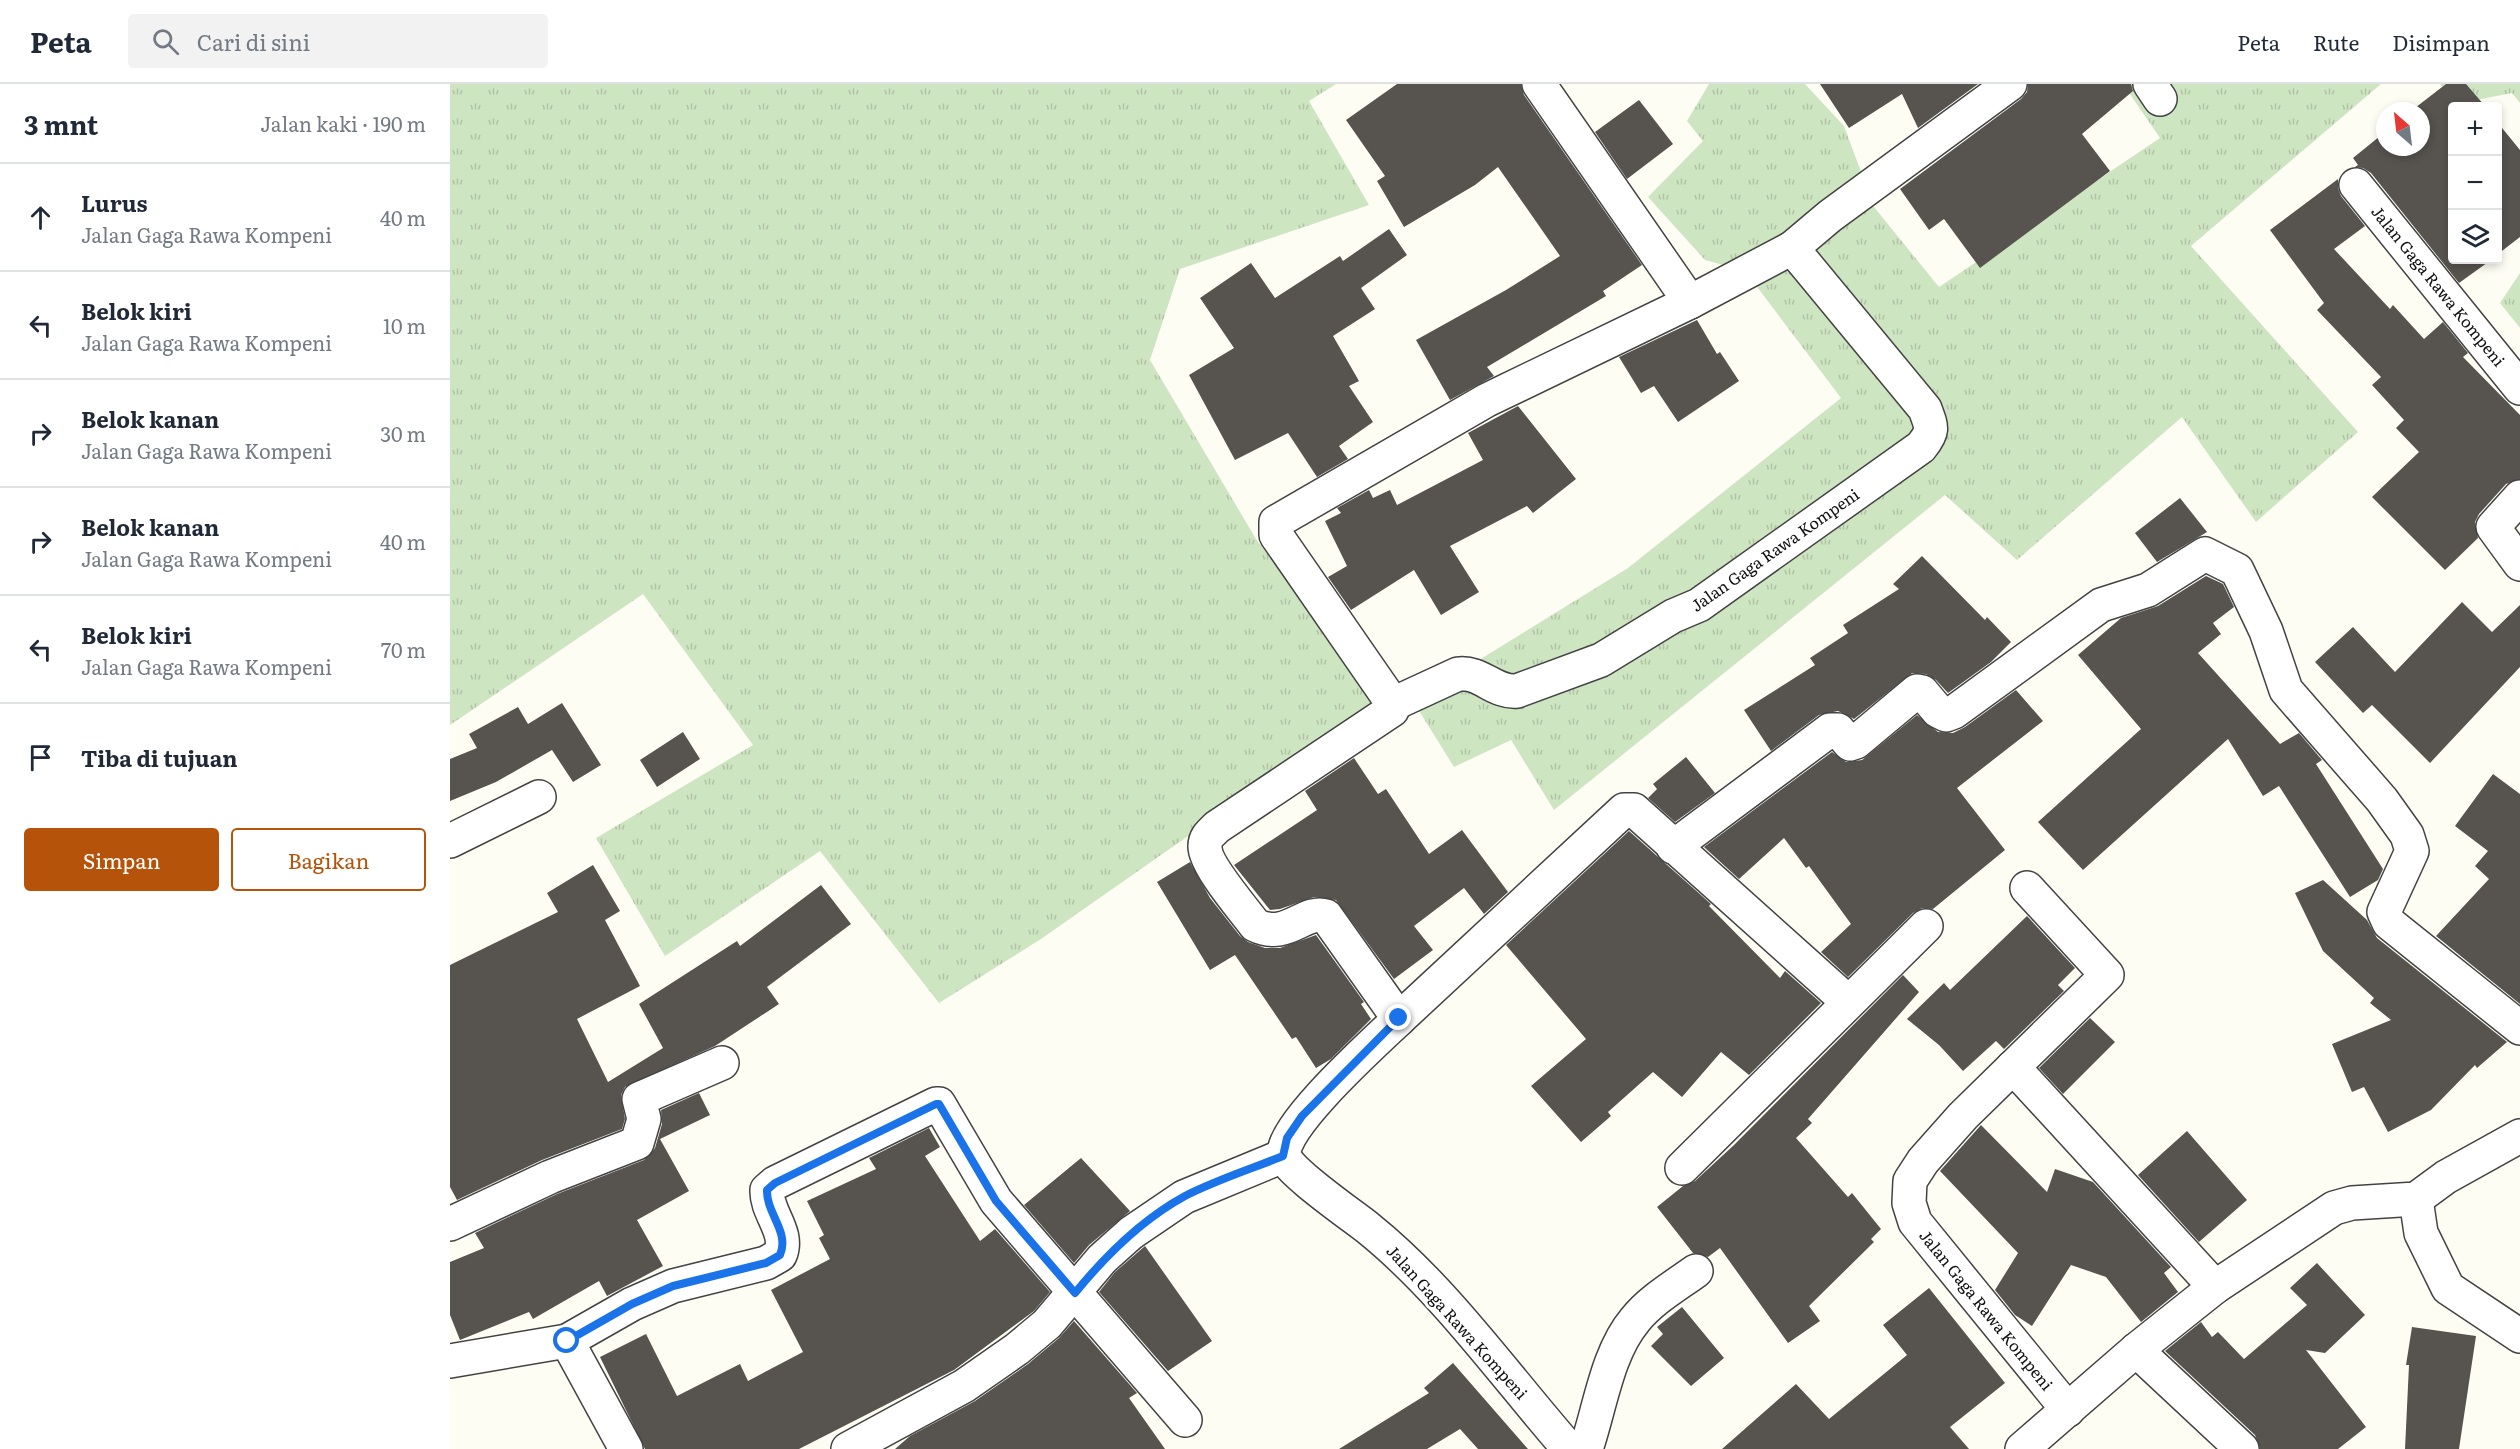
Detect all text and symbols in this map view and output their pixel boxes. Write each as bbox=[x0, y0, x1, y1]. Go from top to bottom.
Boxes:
search box bbox=[128, 14, 548, 68]
text: Peta bbox=[30, 20, 92, 62]
icon: search bbox=[149, 25, 182, 58]
text: Cari di sini bbox=[197, 25, 310, 58]
text: Peta bbox=[2237, 26, 2280, 57]
text: Rute bbox=[2313, 26, 2359, 57]
text: Disimpan bbox=[2392, 26, 2490, 57]
north arrow bbox=[2376, 102, 2430, 156]
map controls bbox=[2448, 102, 2502, 264]
button: + bbox=[2448, 102, 2502, 156]
text: 3 mnt bbox=[24, 104, 98, 143]
text: Jalan kaki · 190 m bbox=[260, 108, 426, 138]
button: − bbox=[2448, 156, 2502, 210]
text: Lurus bbox=[81, 186, 148, 219]
street label: Jalan Gaga Rawa Kompeni bbox=[2366, 200, 2511, 371]
icon: ahead bbox=[24, 201, 57, 234]
text: 40 m bbox=[380, 202, 426, 232]
button: layers bbox=[2448, 210, 2502, 264]
text: Jalan Gaga Rawa Kompeni bbox=[81, 219, 332, 249]
text: Belok kiri bbox=[81, 294, 192, 327]
icon: left bbox=[24, 309, 57, 342]
text: 10 m bbox=[383, 310, 426, 340]
text: Jalan Gaga Rawa Kompeni bbox=[81, 327, 332, 357]
text: Belok kanan bbox=[81, 402, 219, 435]
icon: right bbox=[24, 417, 57, 450]
text: 30 m bbox=[380, 418, 426, 448]
text: Jalan Gaga Rawa Kompeni bbox=[81, 435, 332, 465]
street label: Jalan Gaga Rawa Kompeni bbox=[1685, 482, 1864, 617]
text: Belok kanan bbox=[81, 510, 219, 543]
icon: right bbox=[24, 525, 57, 558]
text: 40 m bbox=[380, 526, 426, 556]
text: Jalan Gaga Rawa Kompeni bbox=[81, 543, 332, 573]
text: Belok kiri bbox=[81, 618, 192, 651]
icon: left bbox=[24, 633, 57, 666]
text: 70 m bbox=[381, 634, 426, 664]
text: Jalan Gaga Rawa Kompeni bbox=[81, 651, 332, 681]
icon: arrive bbox=[24, 741, 57, 774]
text: Tiba di tujuan bbox=[81, 741, 237, 774]
button: Simpan bbox=[24, 828, 219, 891]
button: Bagikan bbox=[231, 828, 426, 891]
route end bbox=[1385, 1004, 1411, 1030]
street label: Jalan Gaga Rawa Kompeni bbox=[1914, 1224, 2059, 1395]
street label: Jalan Gaga Rawa Kompeni bbox=[1382, 1239, 1534, 1404]
route start bbox=[553, 1327, 579, 1353]

